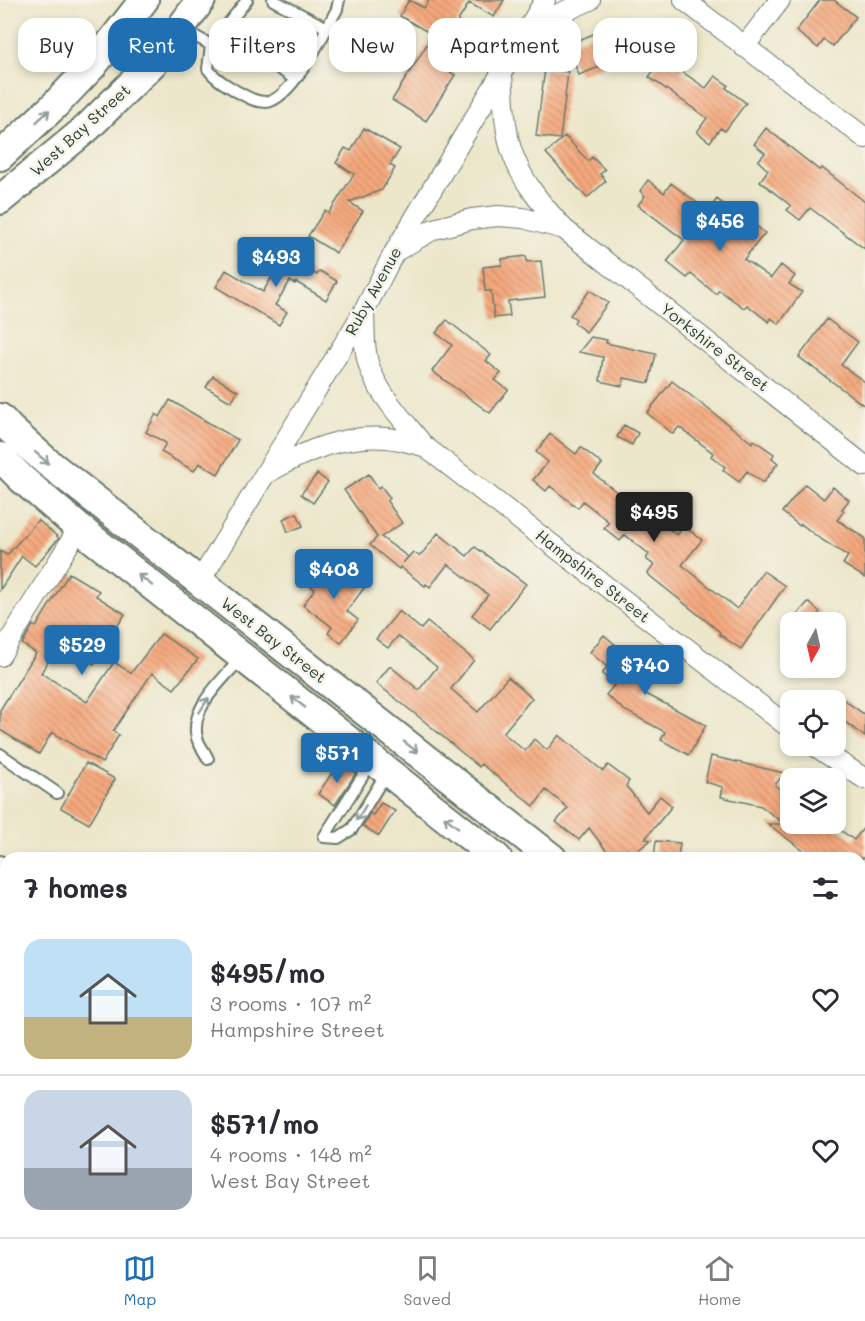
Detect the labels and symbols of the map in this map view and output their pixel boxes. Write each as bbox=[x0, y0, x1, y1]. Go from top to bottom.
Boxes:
street label: West Bay Street bbox=[25, 79, 134, 180]
one-way arrow bbox=[35, 109, 50, 123]
pin: $456 bbox=[684, 201, 756, 252]
pin: $493 bbox=[240, 237, 312, 288]
street label: Ruby Avenue bbox=[340, 243, 406, 339]
street label: Yorkshire Street bbox=[657, 298, 774, 396]
one-way arrow bbox=[34, 451, 49, 465]
pin: $495 bbox=[618, 492, 690, 543]
street label: Hampshire Street bbox=[532, 524, 655, 627]
pin: $408 bbox=[298, 549, 370, 600]
one-way arrow bbox=[137, 574, 153, 587]
street label: West Bay Street bbox=[217, 592, 331, 687]
north arrow bbox=[780, 612, 846, 678]
pin: $529 bbox=[46, 625, 118, 676]
pin: $740 bbox=[609, 645, 681, 696]
one-way arrow bbox=[290, 695, 306, 708]
one-way arrow bbox=[198, 697, 210, 714]
pin: $571 bbox=[301, 733, 373, 784]
one-way arrow bbox=[403, 741, 419, 754]
one-way arrow bbox=[355, 804, 367, 821]
one-way arrow bbox=[444, 815, 460, 828]

